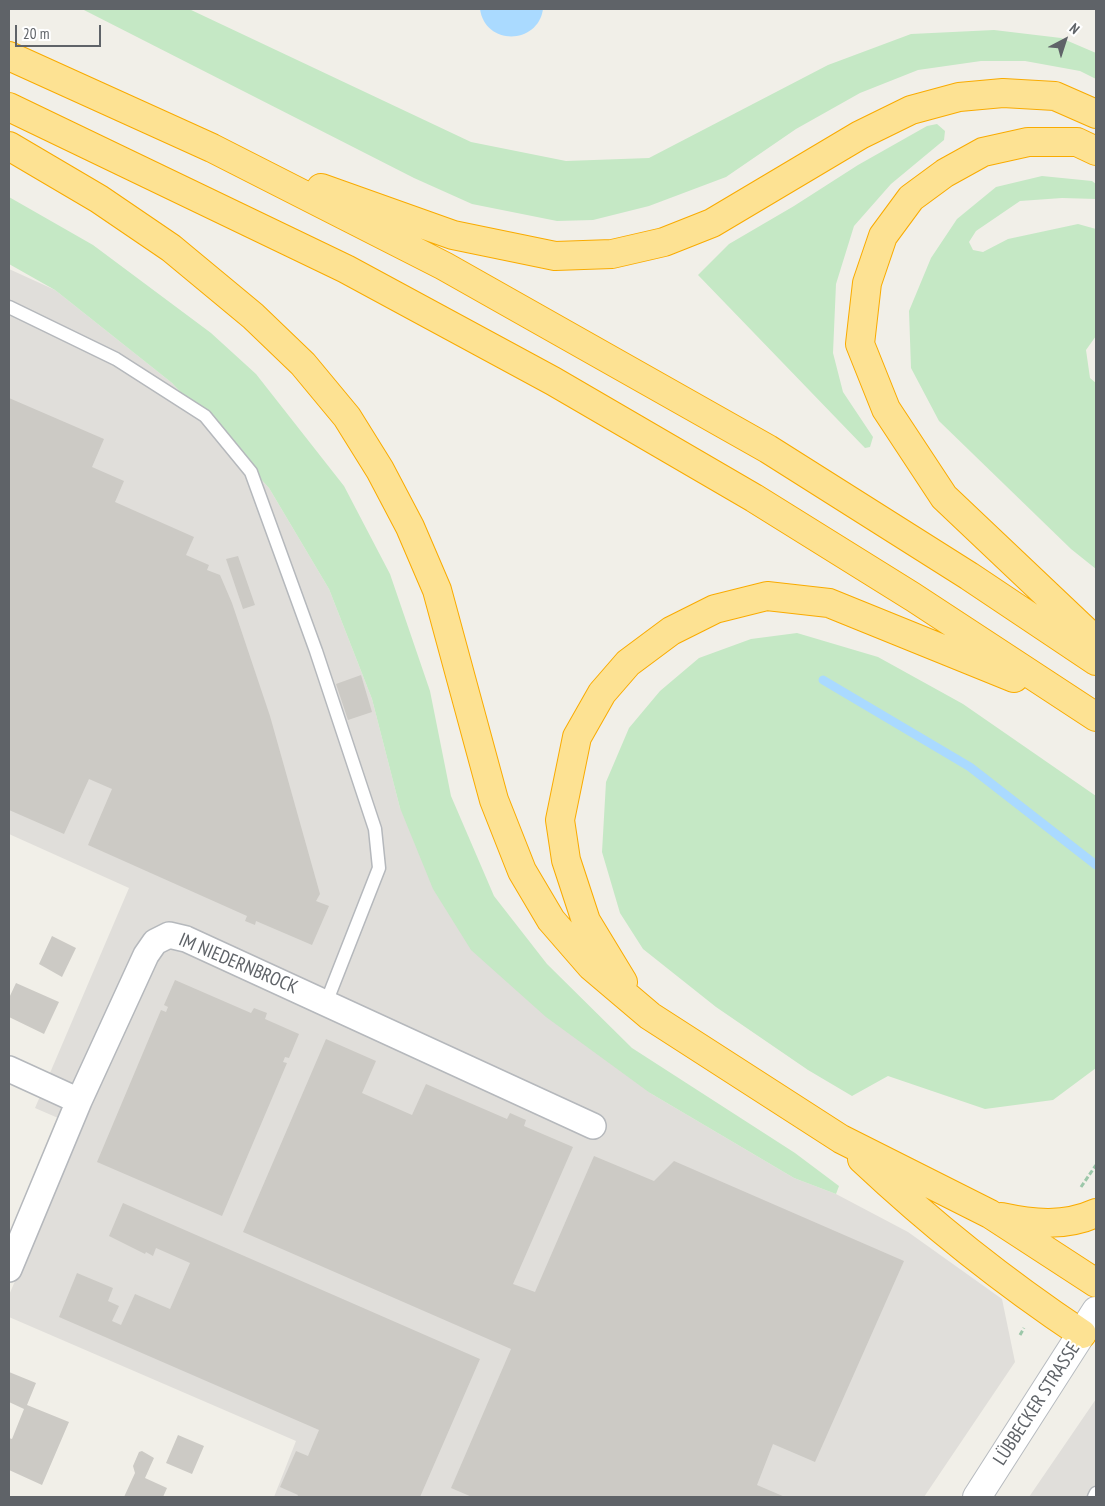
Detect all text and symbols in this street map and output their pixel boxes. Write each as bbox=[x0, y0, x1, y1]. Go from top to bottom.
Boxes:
scale bar bbox=[18, 15, 104, 47]
north arrow bbox=[1040, 15, 1090, 65]
text: N bbox=[1066, 19, 1083, 38]
text: 20 m bbox=[23, 24, 49, 43]
street label: IM NIEDERNBROCK bbox=[175, 929, 301, 999]
street label: LÜBBECKER STRASSE bbox=[989, 1338, 1085, 1470]

